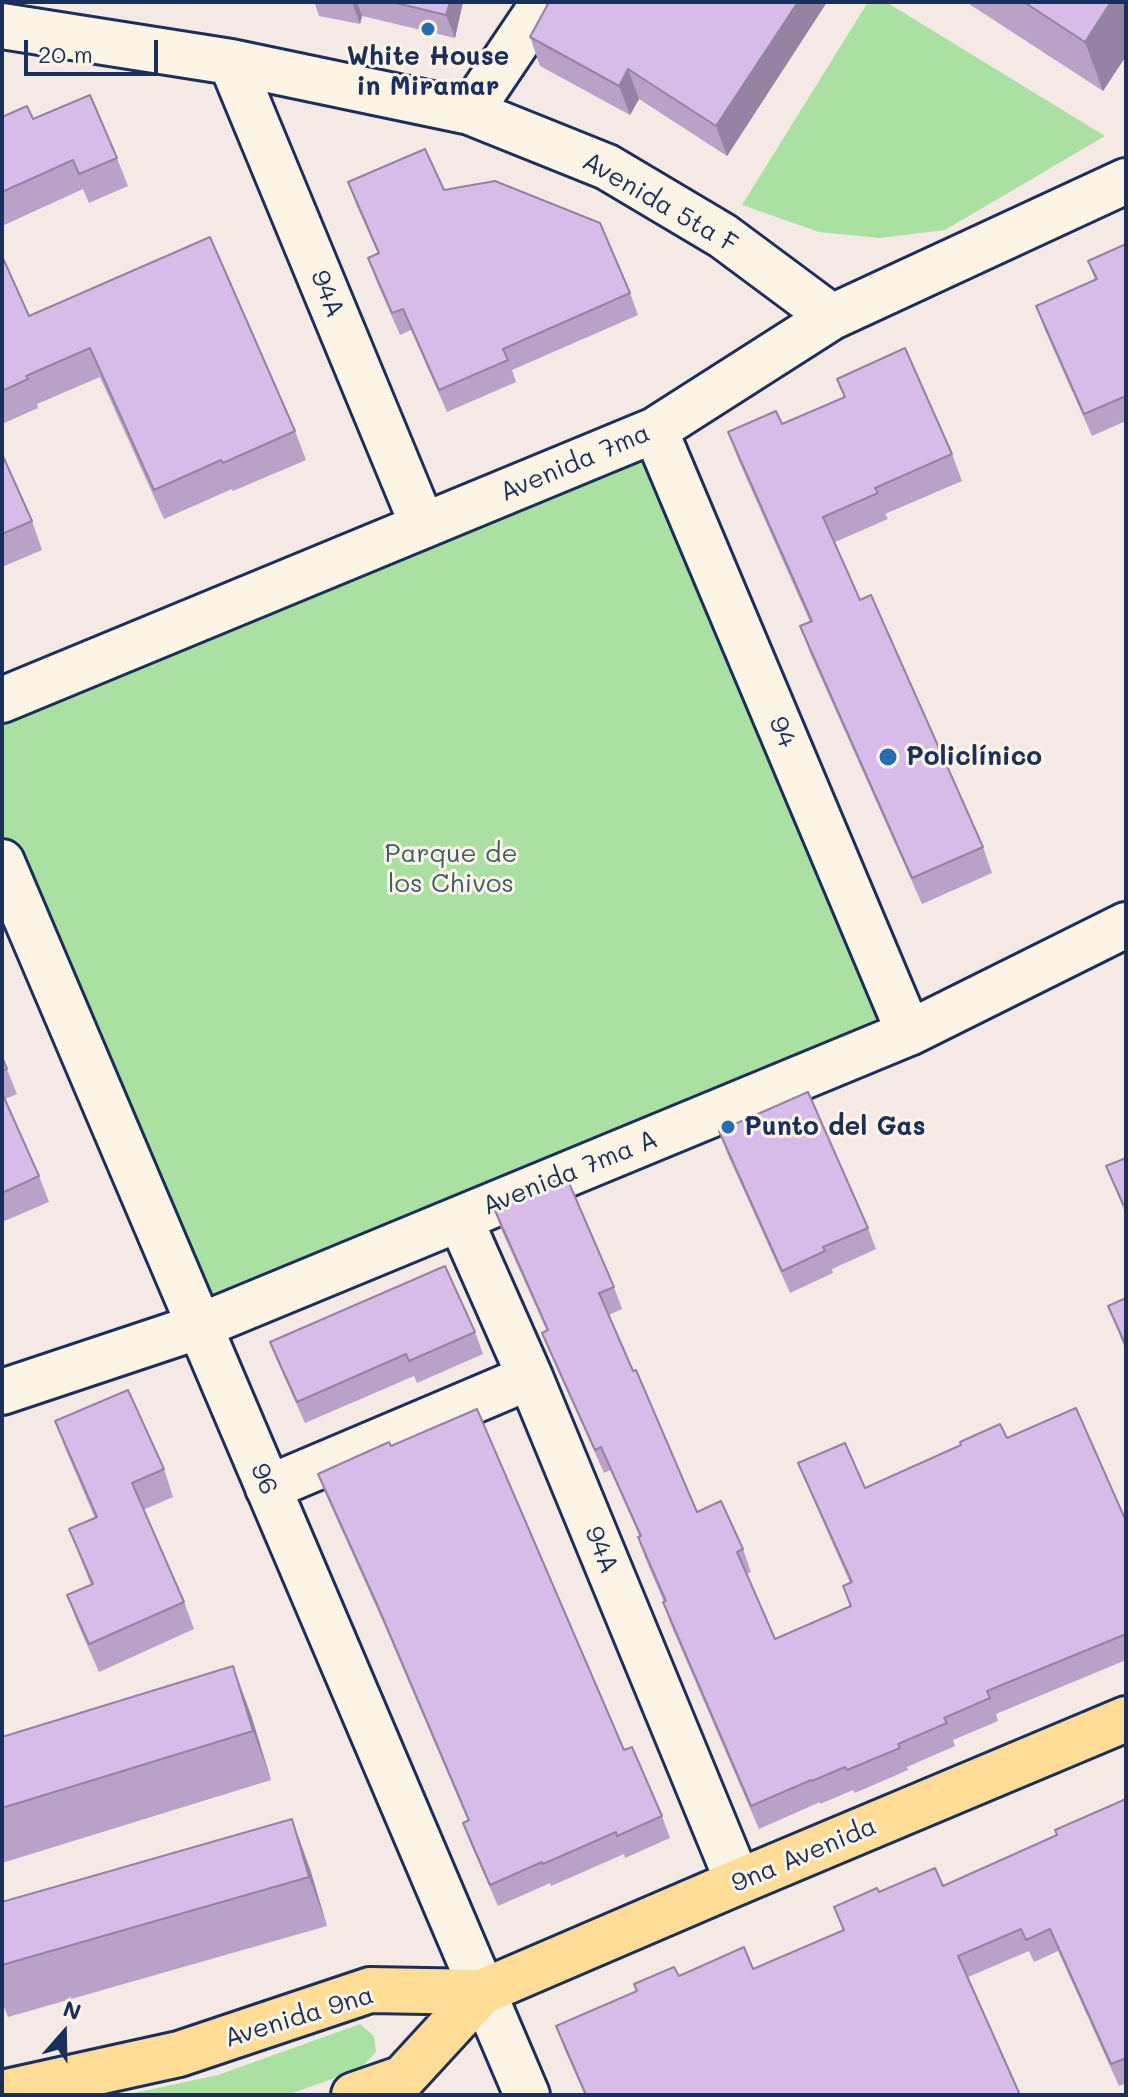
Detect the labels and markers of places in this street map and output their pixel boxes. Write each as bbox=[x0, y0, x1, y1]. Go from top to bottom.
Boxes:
marker: White House in Miramar bbox=[419, 20, 437, 38]
place label: White House in Miramar bbox=[347, 41, 509, 102]
place label: Policlínico bbox=[906, 741, 1042, 773]
marker: Policlínico bbox=[877, 746, 899, 768]
place label: Punto del Gas bbox=[744, 1111, 926, 1143]
marker: Punto del Gas bbox=[719, 1118, 737, 1136]

